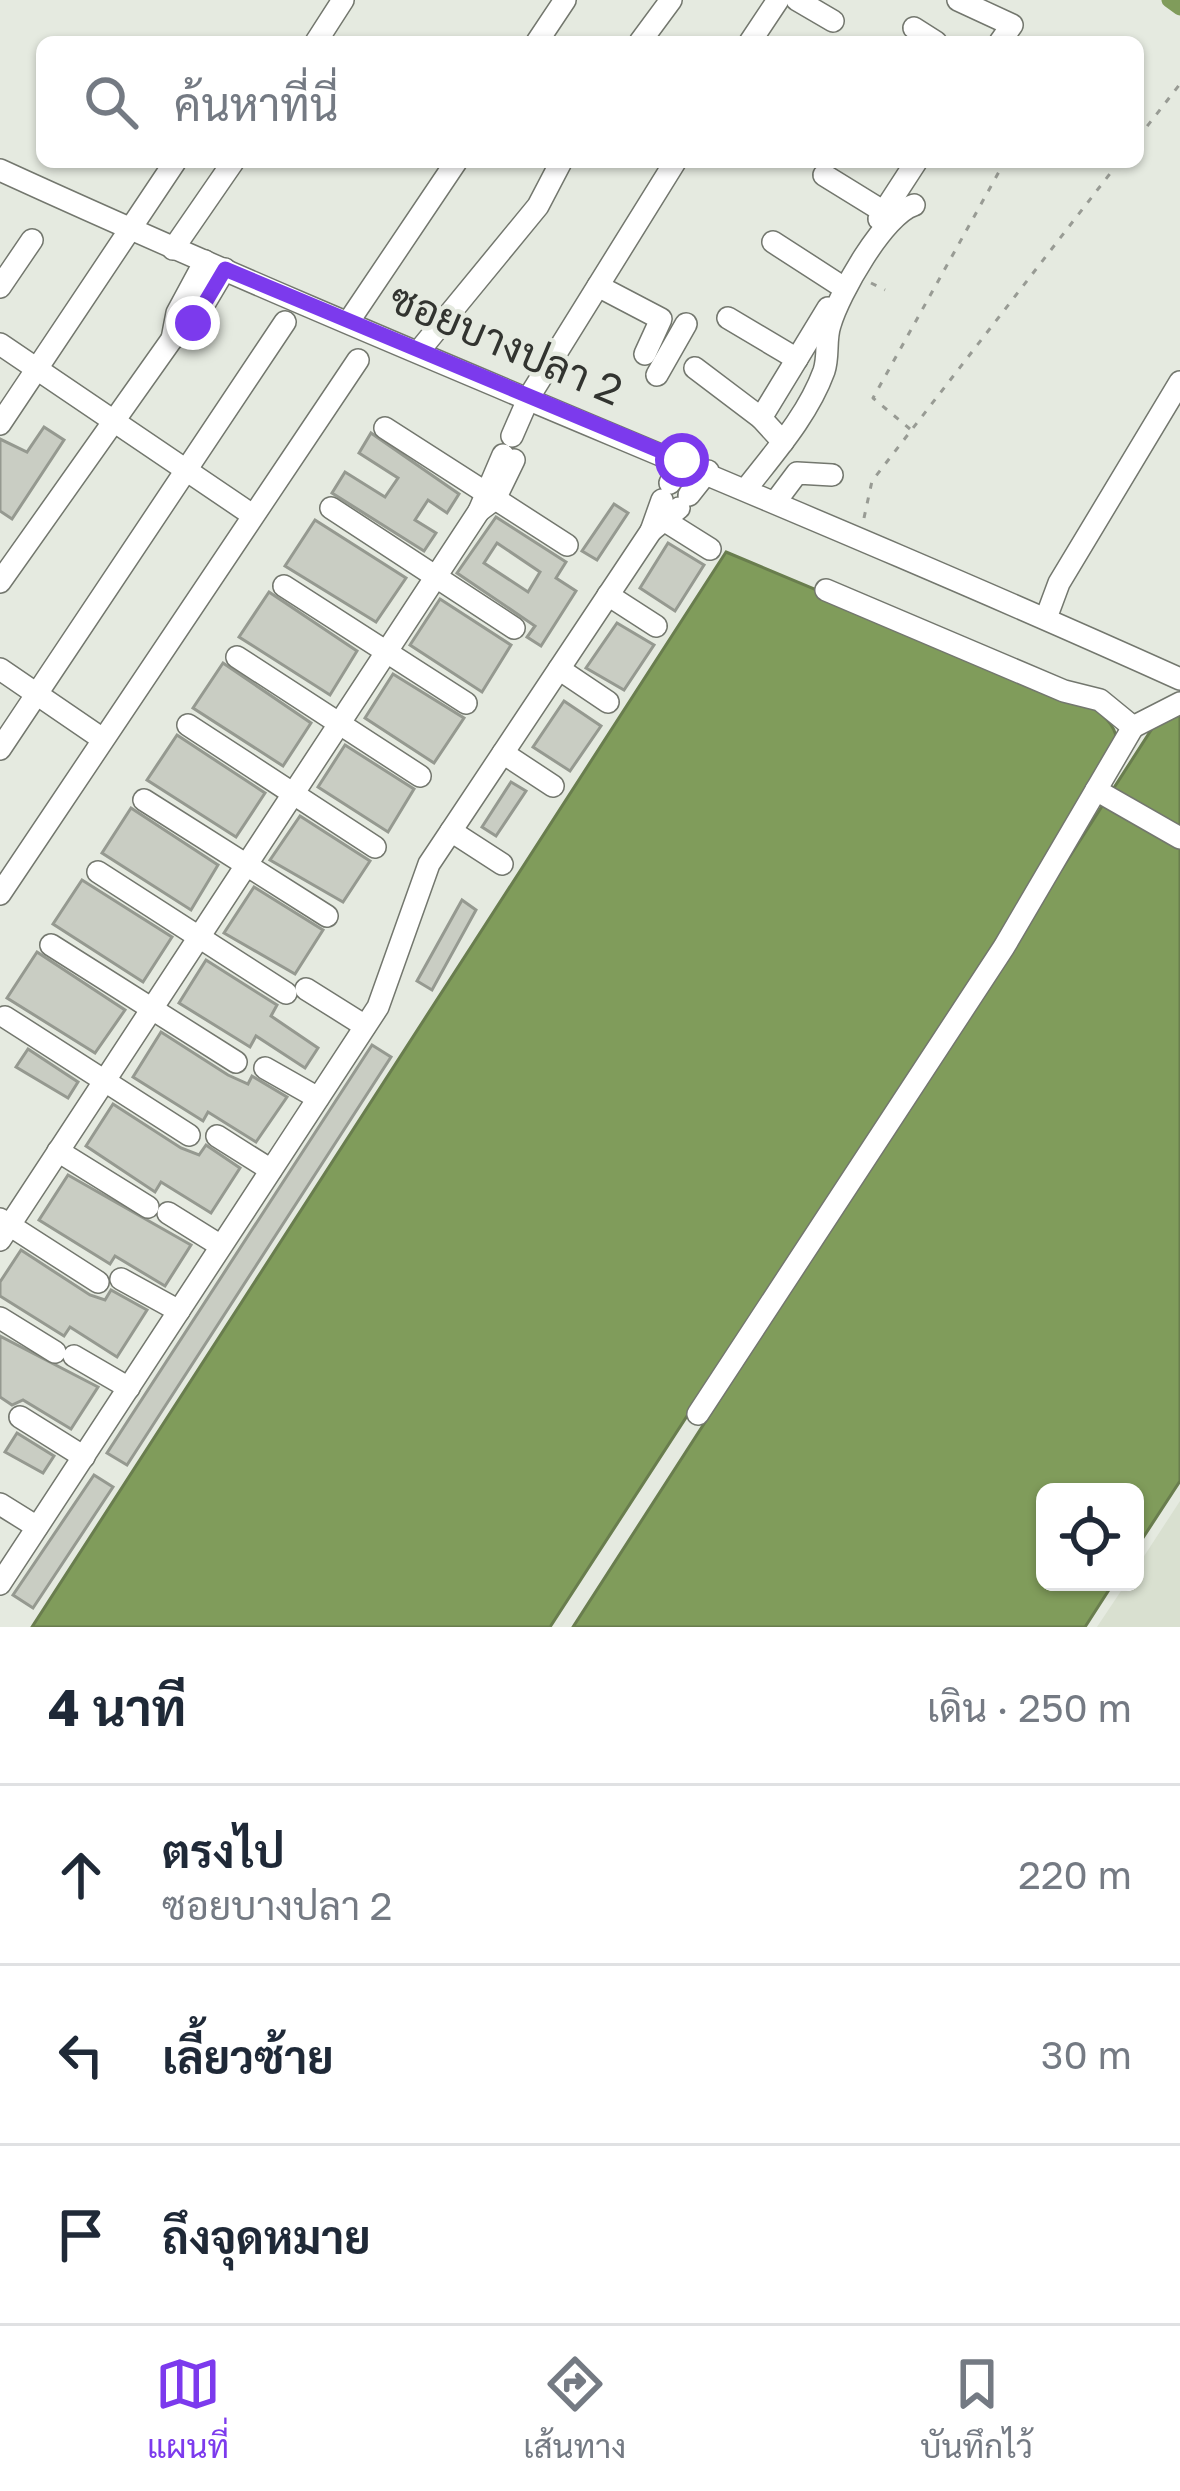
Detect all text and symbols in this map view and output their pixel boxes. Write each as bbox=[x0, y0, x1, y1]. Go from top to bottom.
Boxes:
search box bbox=[36, 36, 1144, 168]
icon: search bbox=[78, 69, 144, 135]
text: ค้นหาที่นี่ bbox=[174, 77, 338, 131]
street label: ซอยบางปลา 2 bbox=[382, 272, 630, 415]
route end bbox=[166, 296, 220, 350]
route start bbox=[655, 433, 709, 487]
map controls bbox=[1036, 1483, 1144, 1591]
button: locate bbox=[1036, 1483, 1144, 1591]
text: 4 นาที bbox=[48, 1676, 186, 1737]
text: เดิน · 250 m bbox=[927, 1684, 1132, 1731]
text: ตรงไป bbox=[162, 1824, 285, 1878]
icon: ahead bbox=[48, 1842, 114, 1908]
text: 220 m bbox=[1018, 1851, 1132, 1898]
text: ซอยบางปลา 2 bbox=[162, 1882, 392, 1929]
icon: left bbox=[48, 2022, 114, 2088]
text: เลี้ยวซ้าย bbox=[162, 2030, 334, 2084]
text: 30 m bbox=[1041, 2031, 1132, 2078]
icon: arrive bbox=[48, 2202, 114, 2268]
text: ถึงจุดหมาย bbox=[162, 2210, 371, 2264]
tab: แผนที่ bbox=[147, 2351, 229, 2466]
tab: เส้นทาง bbox=[523, 2351, 626, 2466]
tab: บันทึกไว้ bbox=[920, 2351, 1033, 2466]

